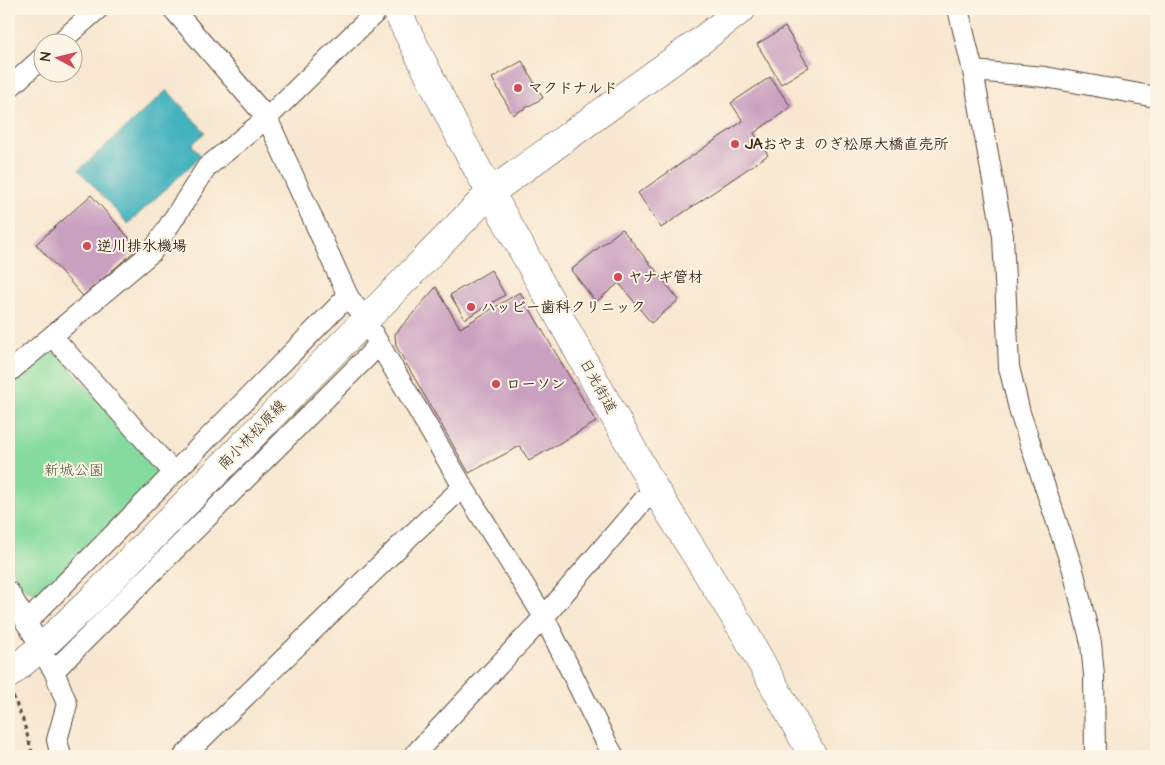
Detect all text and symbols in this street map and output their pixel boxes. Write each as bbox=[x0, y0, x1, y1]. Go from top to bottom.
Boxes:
north arrow bbox=[32, 32, 82, 82]
text: N bbox=[36, 51, 57, 62]
place label: マクドナルド bbox=[528, 78, 617, 99]
marker: マクドナルド bbox=[512, 82, 524, 94]
place label: JAおやま のぎ松原大橋直売所 bbox=[744, 134, 949, 155]
marker: JAおやま のぎ松原大橋直売所 bbox=[729, 138, 741, 150]
place label: 逆川排水機場 bbox=[97, 236, 187, 257]
marker: 逆川排水機場 bbox=[81, 240, 93, 252]
place label: ヤナギ管材 bbox=[628, 267, 703, 288]
marker: ヤナギ管材 bbox=[612, 271, 624, 283]
place label: ハッピー歯科クリニック bbox=[481, 297, 645, 318]
marker: ハッピー歯科クリニック bbox=[465, 301, 477, 313]
street label: 日光街道 bbox=[574, 355, 622, 417]
place label: ローソン bbox=[506, 374, 566, 395]
marker: ローソン bbox=[490, 378, 502, 390]
street label: 南小林松原線 bbox=[213, 395, 291, 475]
park label: 新城公園 bbox=[44, 460, 104, 481]

